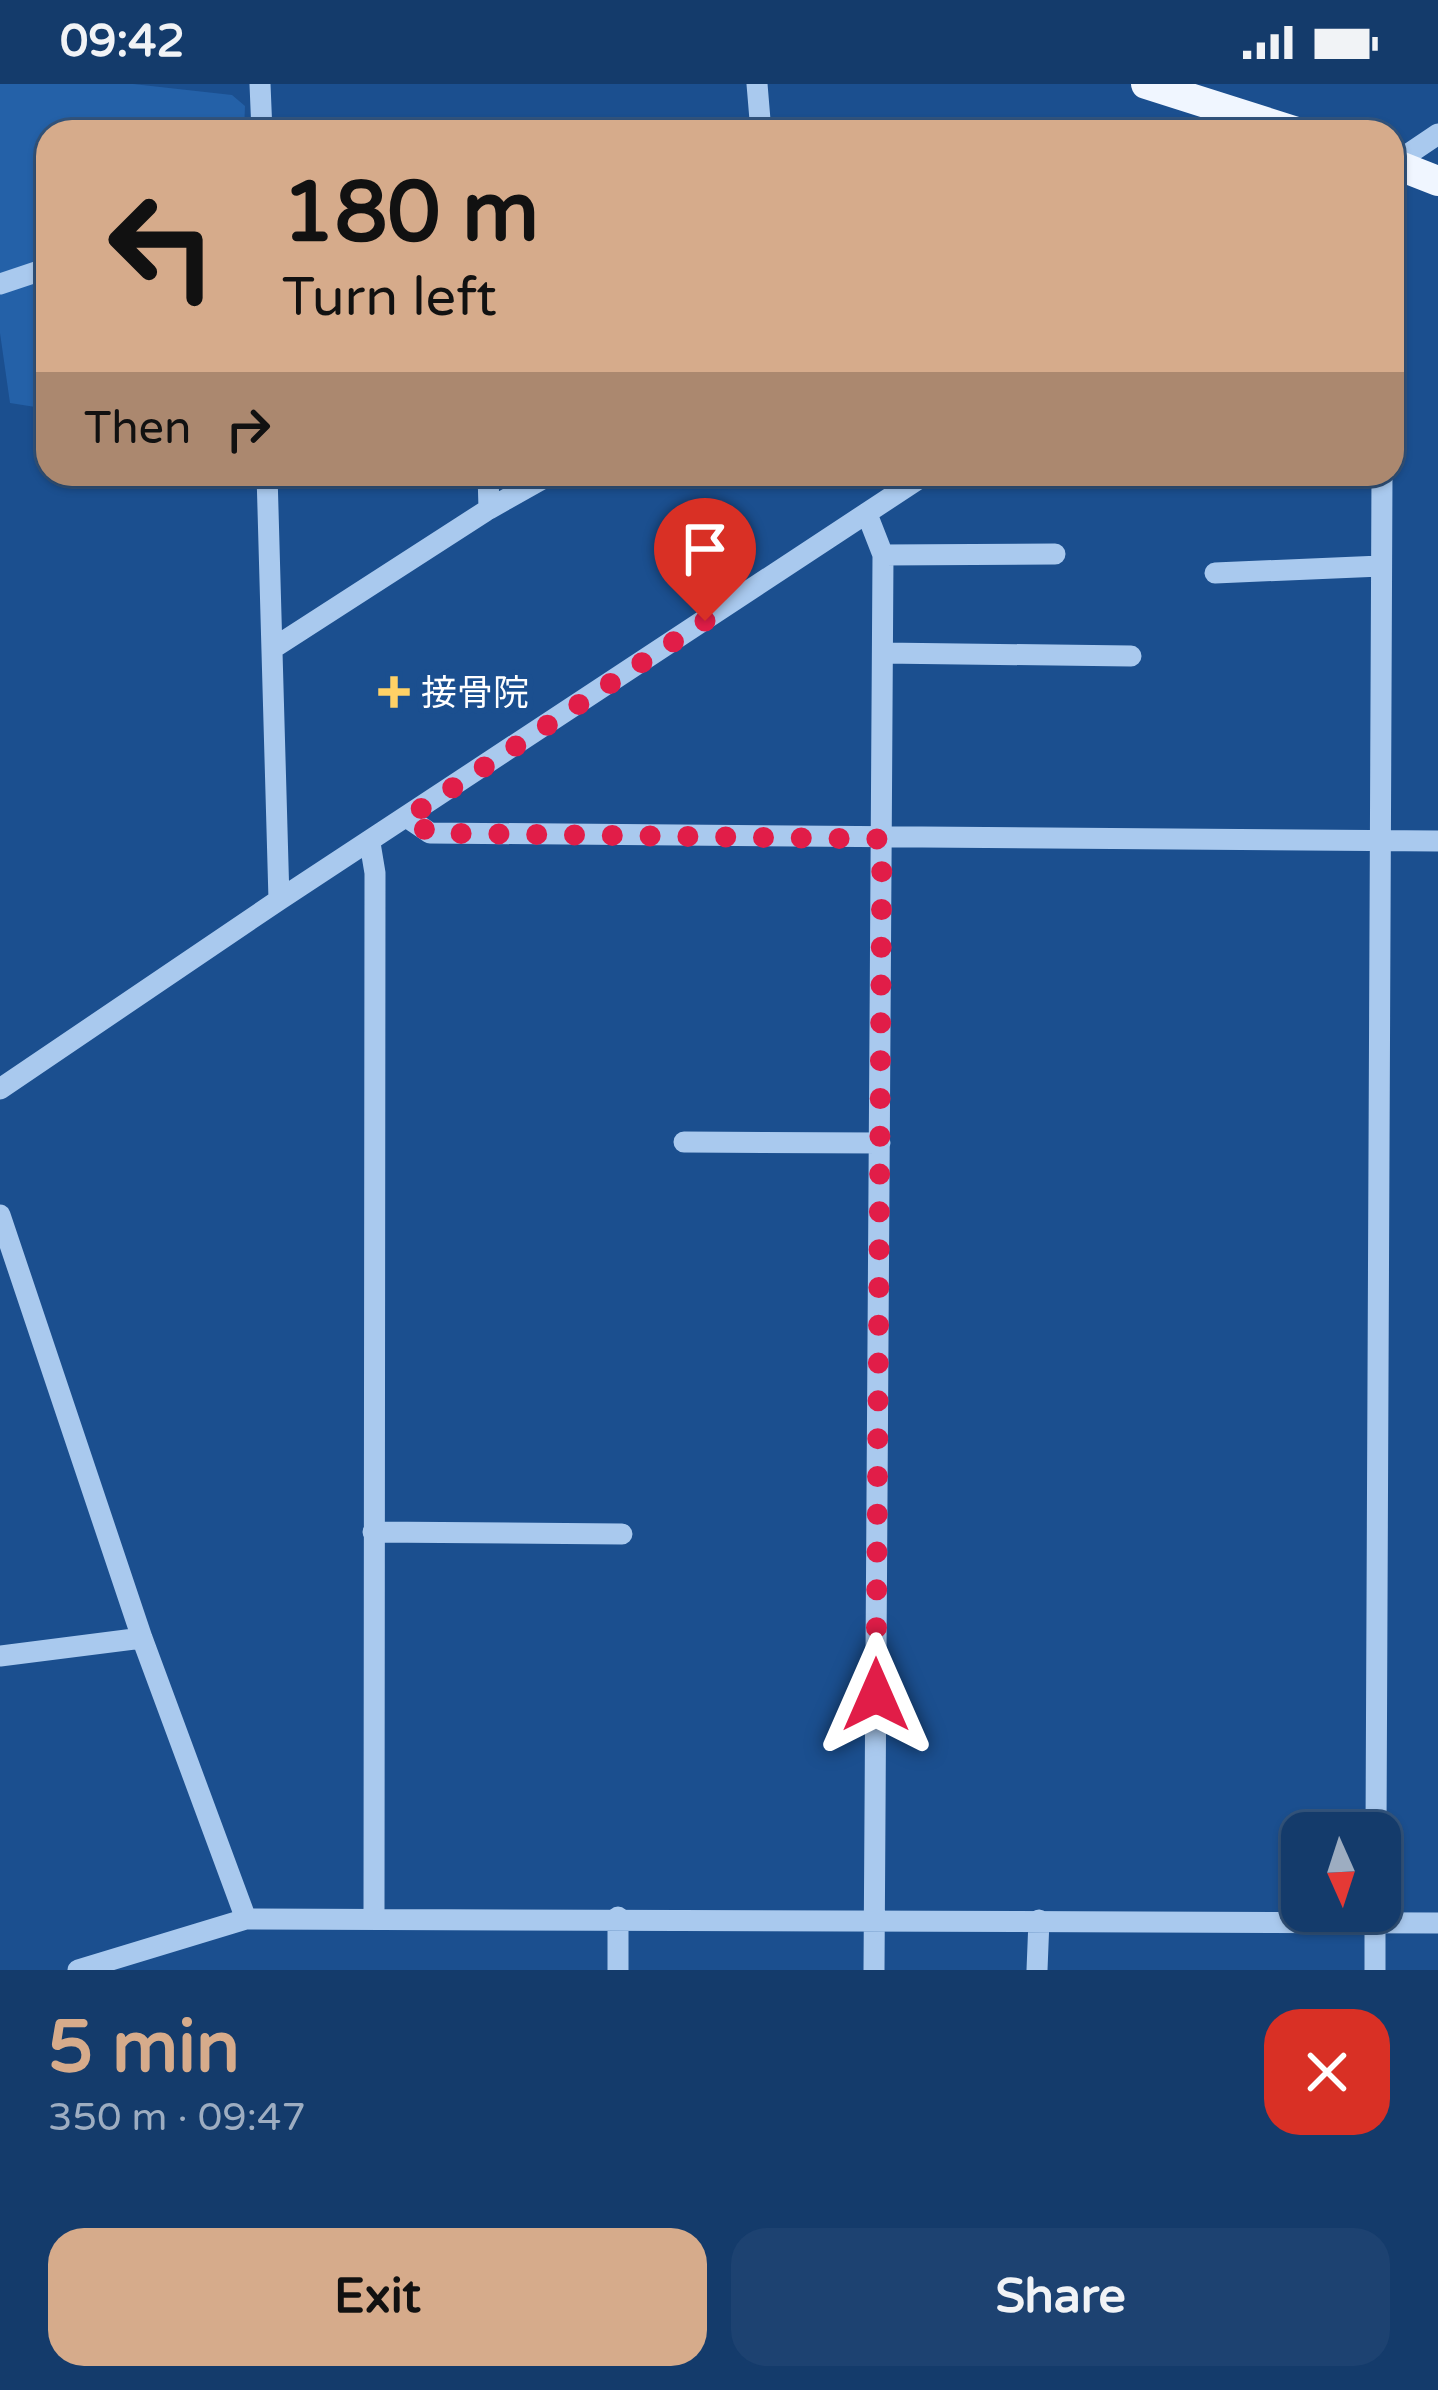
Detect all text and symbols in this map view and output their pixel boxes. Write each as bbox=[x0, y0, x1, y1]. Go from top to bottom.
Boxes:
text: 09:42 bbox=[60, 15, 185, 69]
text: 180 m bbox=[282, 163, 539, 264]
icon: left bbox=[84, 168, 240, 324]
text: Turn left bbox=[282, 265, 497, 330]
icon: right bbox=[215, 396, 281, 462]
text: Then bbox=[84, 402, 191, 456]
pin bbox=[654, 498, 756, 621]
icon: arrive bbox=[672, 516, 738, 582]
place label: 接骨院 bbox=[421, 672, 529, 715]
marker: 接骨院 bbox=[378, 676, 410, 708]
position arrow bbox=[813, 1632, 939, 1758]
north arrow bbox=[1281, 1812, 1401, 1932]
map controls bbox=[1281, 1812, 1401, 1932]
text: 5 min bbox=[48, 2005, 240, 2092]
button: close bbox=[1264, 2009, 1390, 2135]
text: 350 m · 09:47 bbox=[48, 2094, 306, 2141]
button: Exit bbox=[48, 2228, 707, 2366]
button: Share bbox=[731, 2228, 1390, 2366]

